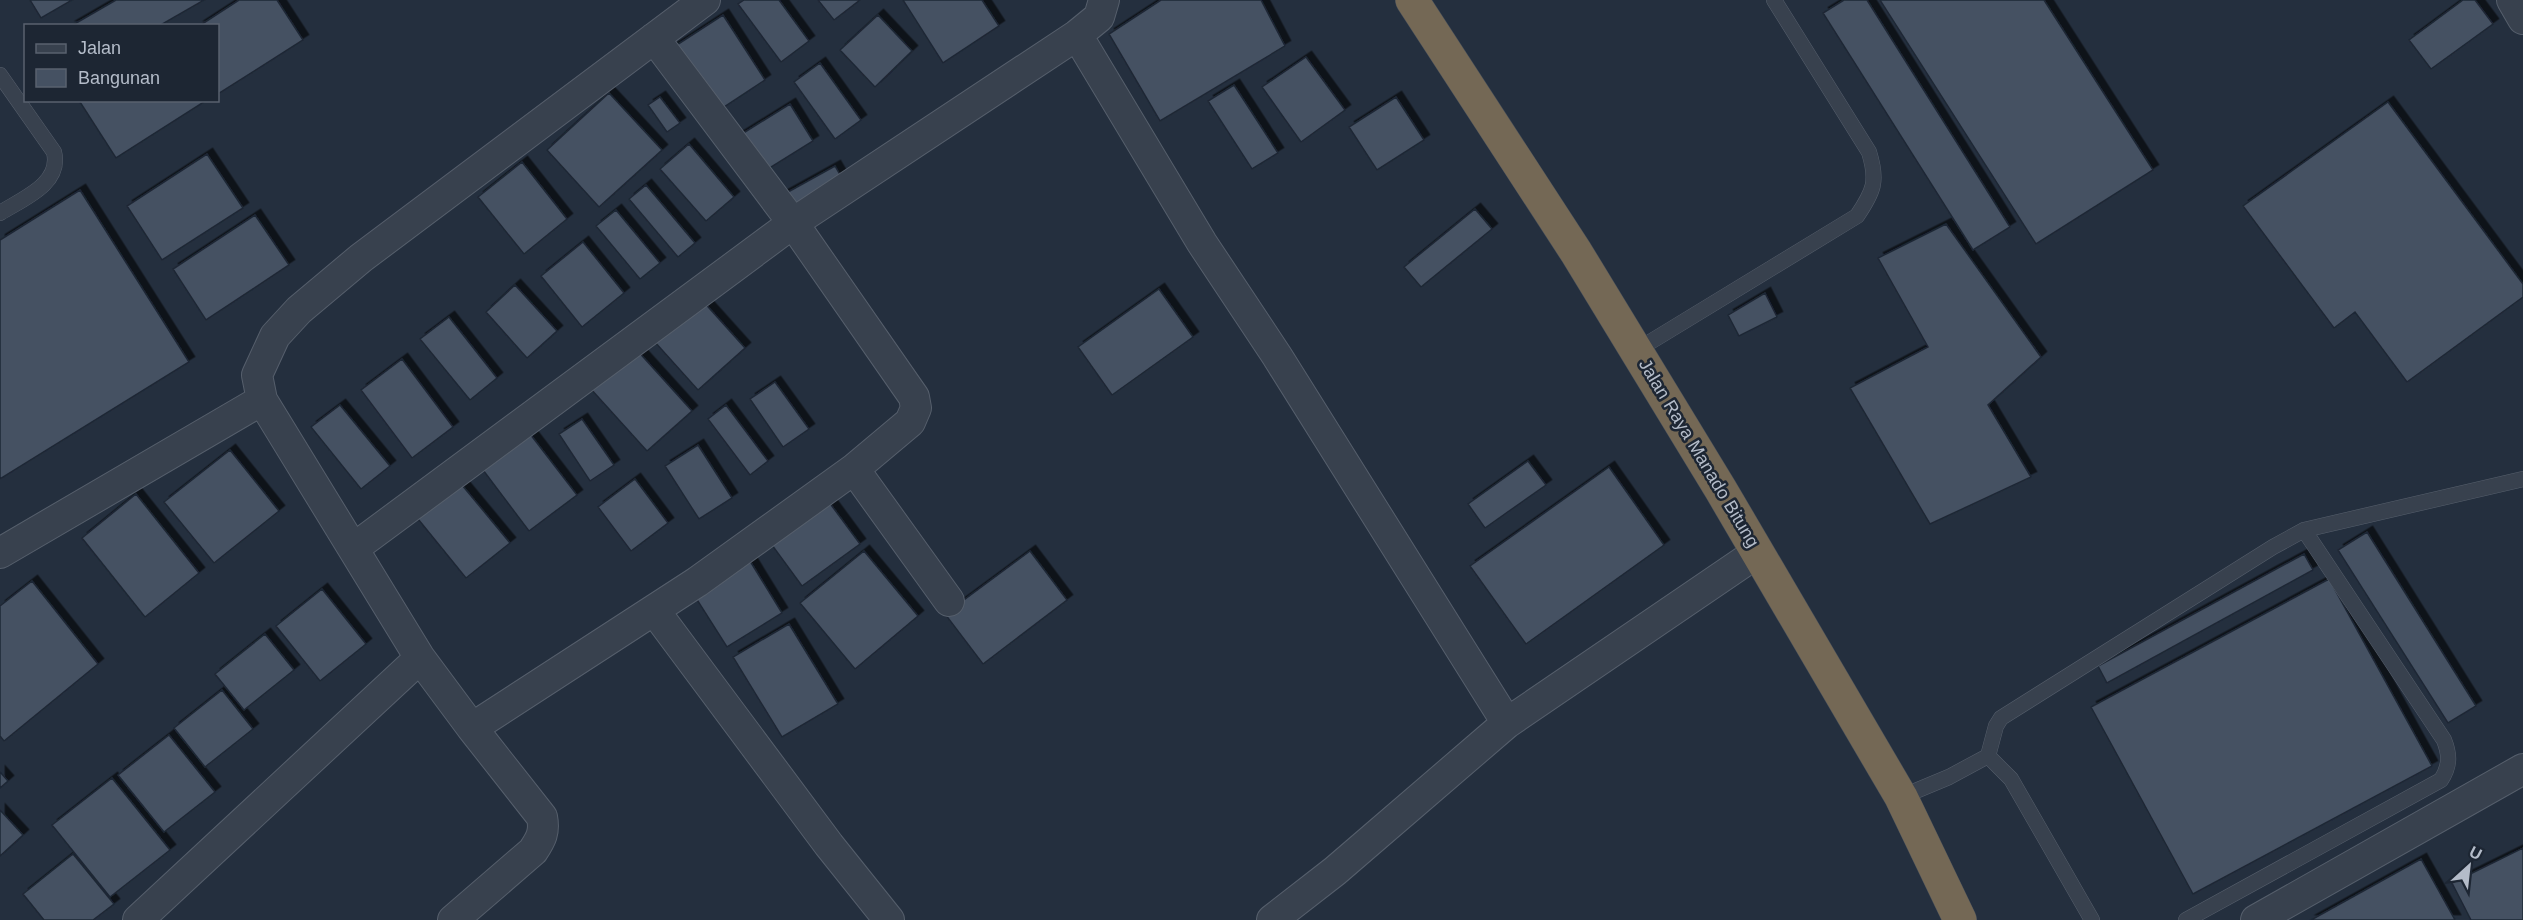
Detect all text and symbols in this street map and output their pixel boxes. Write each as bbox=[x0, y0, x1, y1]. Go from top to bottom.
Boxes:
legend bbox=[24, 24, 219, 102]
text: Jalan bbox=[78, 38, 121, 58]
text: Bangunan bbox=[78, 68, 160, 88]
street label: Jalan Raya Manado Bitung bbox=[1635, 355, 1763, 551]
north arrow bbox=[2439, 836, 2499, 896]
text: U bbox=[2467, 843, 2485, 863]

